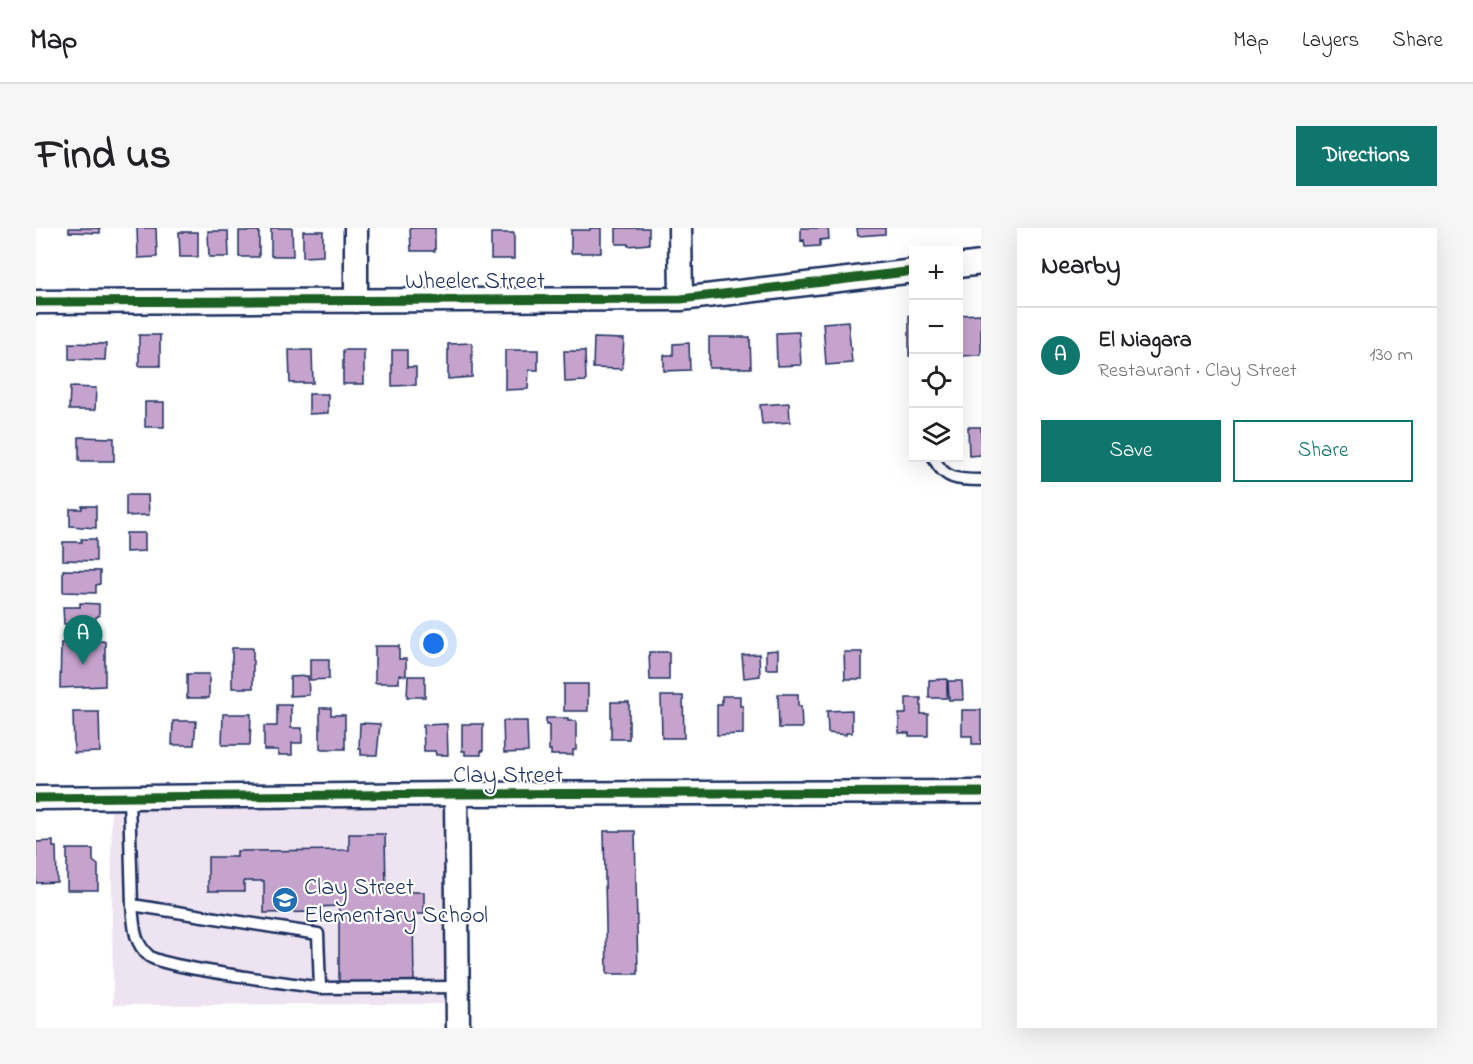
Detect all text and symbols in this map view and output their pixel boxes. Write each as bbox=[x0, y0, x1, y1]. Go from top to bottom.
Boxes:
text: Map bbox=[30, 21, 77, 62]
text: Map bbox=[1233, 26, 1269, 56]
text: Layers bbox=[1302, 26, 1359, 56]
text: Share bbox=[1392, 26, 1443, 56]
text: Find us bbox=[36, 126, 171, 187]
button: Directions bbox=[1296, 126, 1437, 186]
map controls bbox=[909, 246, 963, 462]
button: + bbox=[909, 246, 963, 300]
text: Nearby bbox=[1041, 248, 1120, 286]
street label: Wheeler Street bbox=[405, 265, 545, 300]
button: − bbox=[909, 300, 963, 354]
text: El Niagara bbox=[1098, 325, 1192, 357]
text: A bbox=[1054, 341, 1067, 370]
text: 130 m bbox=[1369, 341, 1413, 370]
button: locate bbox=[909, 354, 963, 408]
text: Restaurant · Clay Street bbox=[1098, 357, 1297, 386]
button: layers bbox=[909, 408, 963, 462]
button: Save bbox=[1041, 420, 1221, 482]
button: Share bbox=[1233, 420, 1413, 482]
pin: A bbox=[64, 616, 102, 665]
your location bbox=[419, 629, 448, 658]
street label: Clay Street bbox=[453, 759, 563, 795]
place label: Clay Street Elementary School bbox=[304, 871, 488, 935]
school or university icon: Clay Street Elementary School bbox=[270, 885, 300, 915]

